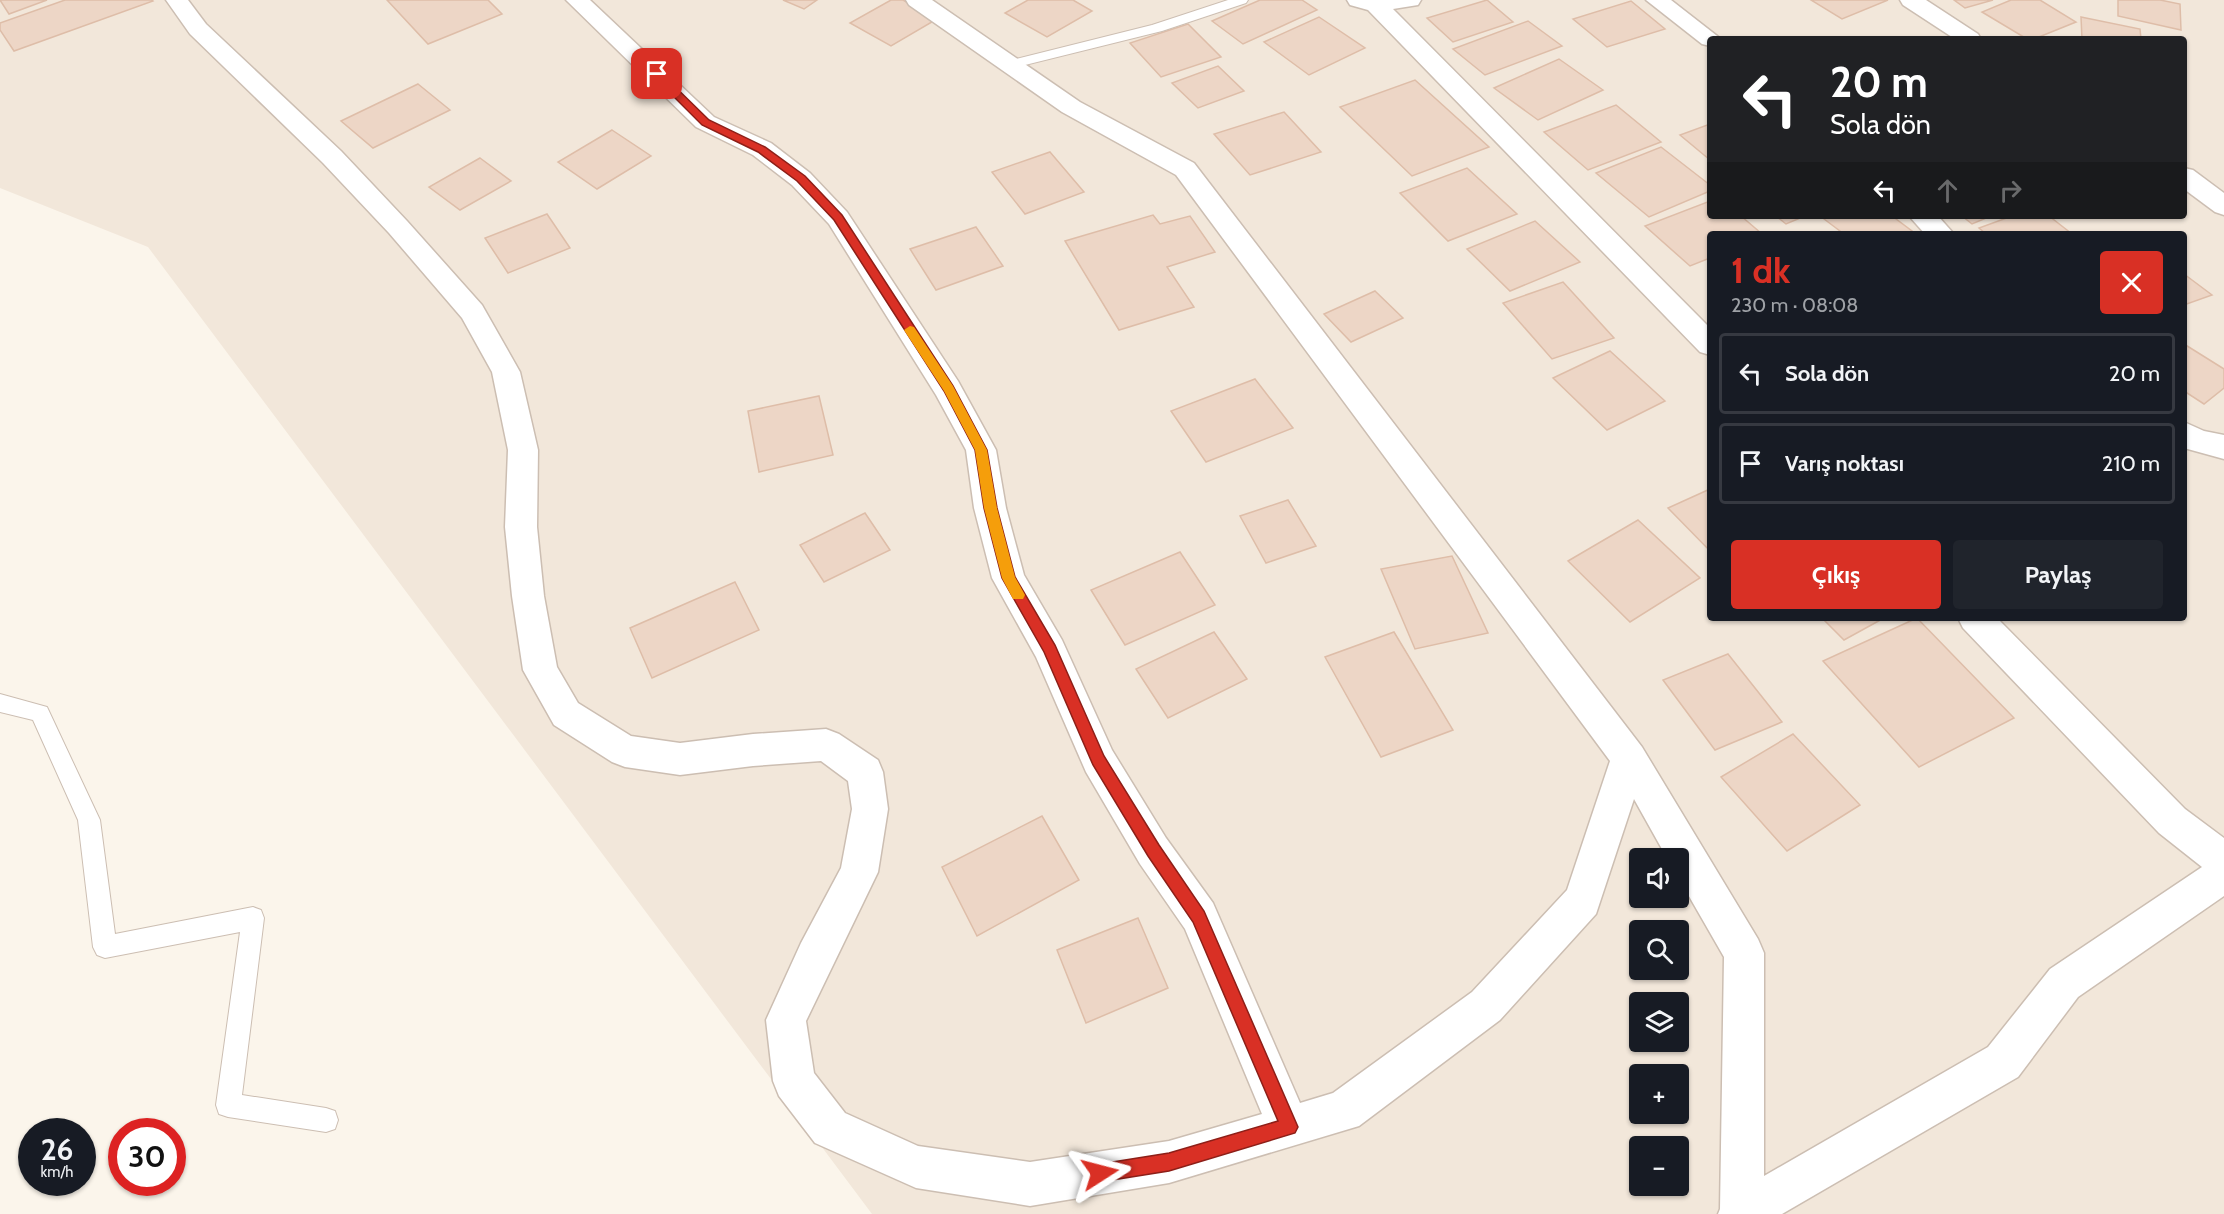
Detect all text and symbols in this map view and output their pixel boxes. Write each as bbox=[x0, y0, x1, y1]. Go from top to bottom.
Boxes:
pin bbox=[631, 48, 682, 99]
text: 20 m bbox=[1830, 56, 1928, 108]
icon: arrive bbox=[640, 57, 673, 90]
icon: left bbox=[1731, 60, 1809, 138]
text: Sola dön bbox=[1830, 108, 1931, 141]
icon: left bbox=[1868, 174, 1901, 207]
icon: ahead bbox=[1931, 174, 1964, 207]
icon: right bbox=[1994, 174, 2027, 207]
text: 1 dk bbox=[1731, 248, 1790, 292]
button: close bbox=[2100, 251, 2163, 314]
text: 230 m · 08:08 bbox=[1731, 293, 1858, 317]
icon: left bbox=[1734, 357, 1767, 390]
text: Sola dön bbox=[1785, 360, 1869, 387]
text: 20 m bbox=[2109, 360, 2160, 387]
icon: arrive bbox=[1734, 447, 1767, 480]
text: Varış noktası bbox=[1785, 450, 1904, 477]
text: 210 m bbox=[2102, 450, 2160, 477]
button: Çıkış bbox=[1731, 540, 1941, 609]
button: Paylaş bbox=[1953, 540, 2163, 609]
map controls bbox=[1629, 848, 1689, 1196]
button: sound bbox=[1629, 848, 1689, 908]
button: search bbox=[1629, 920, 1689, 980]
button: layers bbox=[1629, 992, 1689, 1052]
button: + bbox=[1629, 1064, 1689, 1124]
speed limit sign: 30 bbox=[108, 1118, 186, 1196]
text: 26 bbox=[41, 1131, 73, 1168]
button: − bbox=[1629, 1136, 1689, 1196]
position arrow bbox=[1068, 1141, 1132, 1205]
text: km/h bbox=[41, 1163, 73, 1181]

